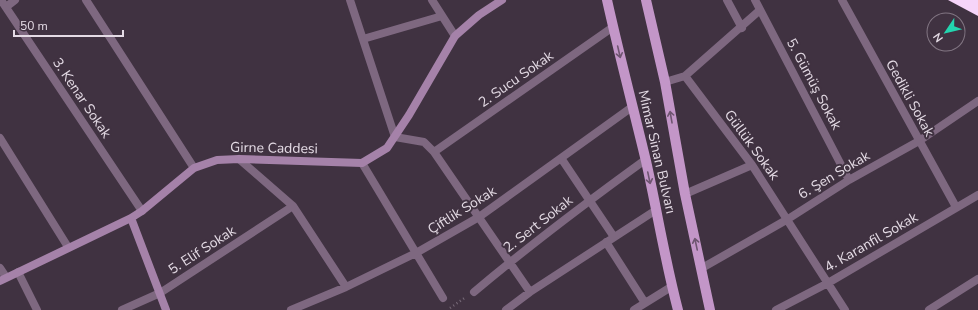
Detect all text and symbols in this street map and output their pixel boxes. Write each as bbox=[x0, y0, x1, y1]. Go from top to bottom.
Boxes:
scale bar bbox=[14, 12, 123, 38]
north arrow bbox=[926, 12, 966, 52]
text: 50 m bbox=[20, 18, 48, 34]
text: N bbox=[930, 30, 947, 45]
street label: 5. Gümüş Sokak bbox=[782, 35, 847, 134]
one-way arrow bbox=[615, 45, 623, 58]
street label: 2. Sucu Sokak bbox=[475, 46, 558, 112]
street label: 3. Kenar Sokak bbox=[48, 54, 116, 143]
street label: Gedikli Sokak bbox=[881, 56, 939, 141]
street label: Mimar Sinan Bulvarı bbox=[634, 88, 680, 216]
street label: Güllük Sokak bbox=[720, 106, 785, 185]
one-way arrow bbox=[667, 111, 675, 124]
street label: Girne Caddesi bbox=[230, 138, 318, 158]
street label: 6. Şen Sokak bbox=[795, 146, 874, 204]
one-way arrow bbox=[646, 171, 654, 184]
street label: Çiftlik Sokak bbox=[424, 181, 501, 239]
street label: 2. Sert Sokak bbox=[499, 190, 577, 257]
street label: 4. Karanfil Sokak bbox=[821, 207, 922, 276]
street label: 5. Elif Sokak bbox=[165, 221, 240, 279]
one-way arrow bbox=[692, 238, 700, 251]

